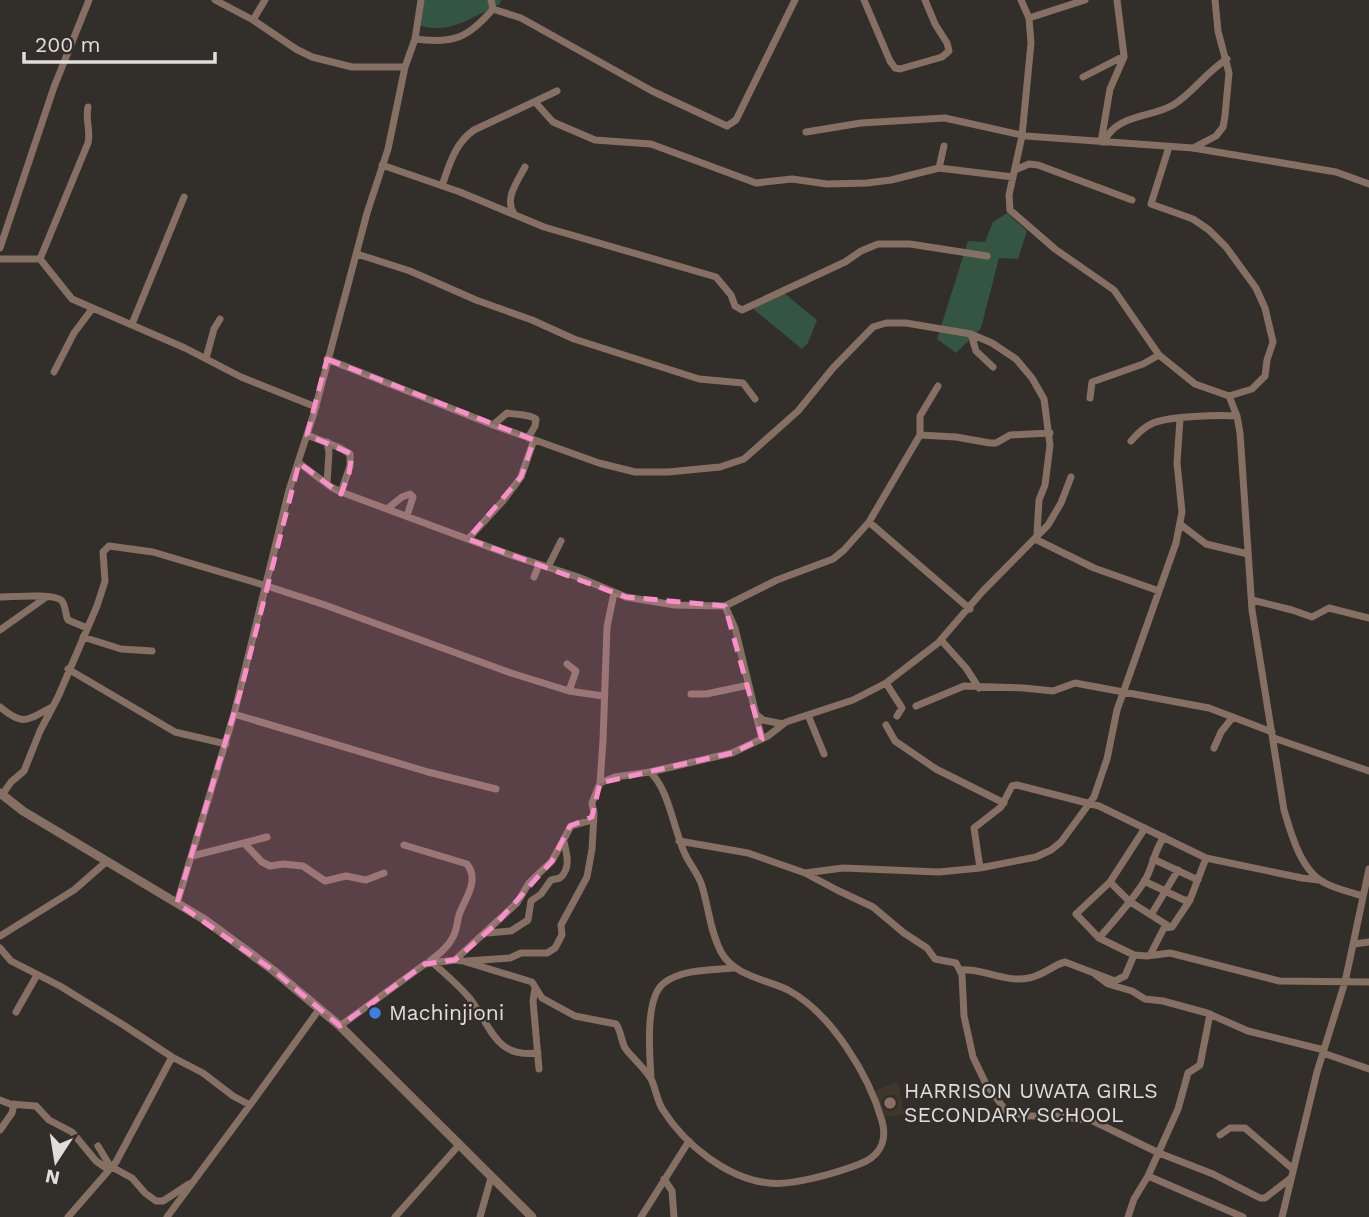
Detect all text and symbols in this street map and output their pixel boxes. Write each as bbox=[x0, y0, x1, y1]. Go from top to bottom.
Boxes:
scale bar bbox=[24, 21, 215, 65]
text: 200 m bbox=[35, 32, 101, 57]
place label: Machinjioni bbox=[389, 1000, 504, 1025]
marker: Machinjioni bbox=[367, 1005, 383, 1021]
place label: HARRISON UWATA GIRLS SECONDARY SCHOOL bbox=[904, 1078, 1158, 1127]
marker: HARRISON UWATA GIRLS SECONDARY SCHOOL bbox=[882, 1095, 898, 1111]
north arrow bbox=[21, 1126, 91, 1196]
text: N bbox=[43, 1164, 62, 1190]

